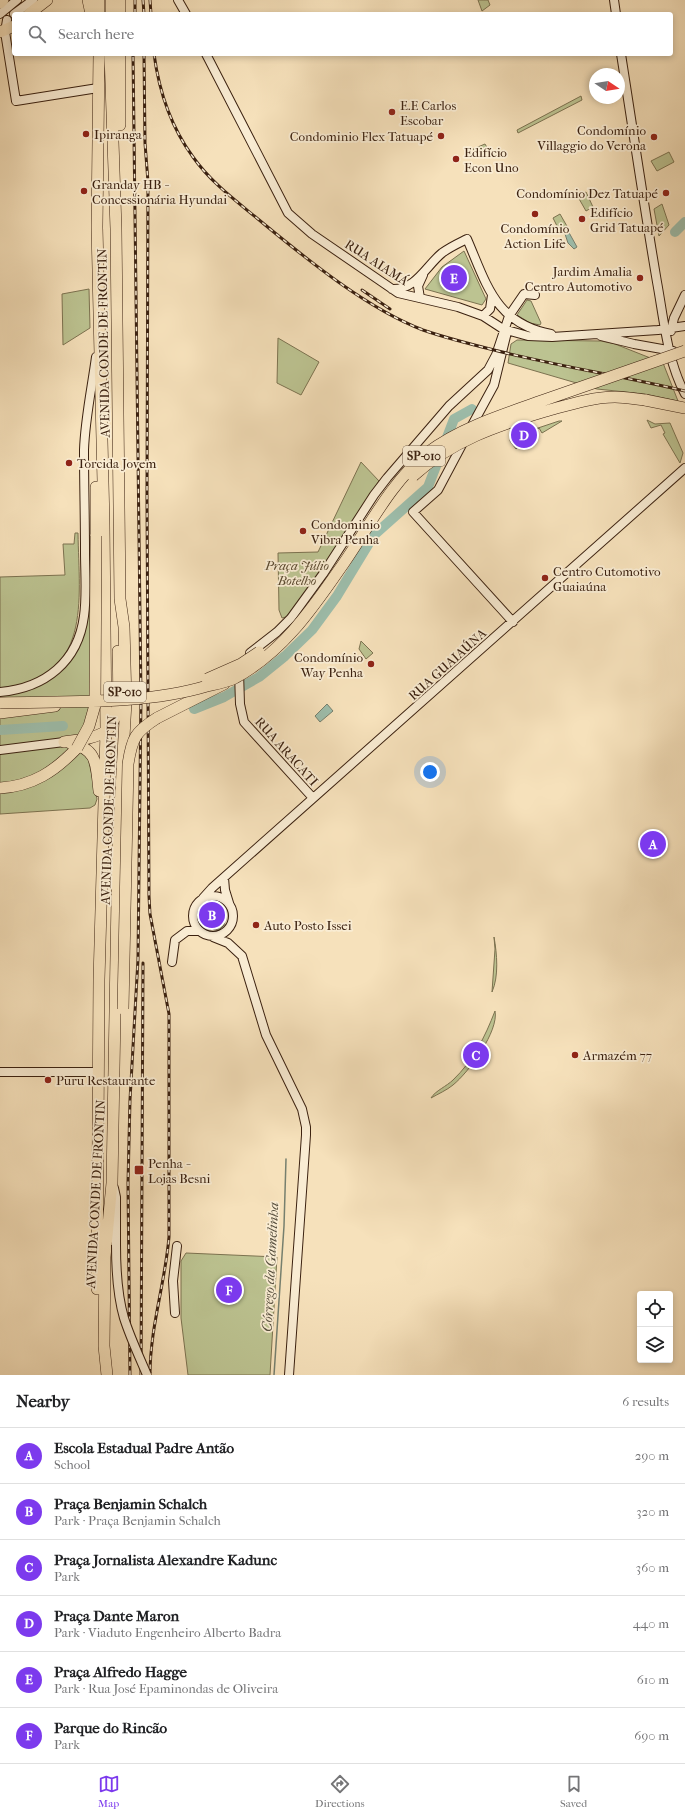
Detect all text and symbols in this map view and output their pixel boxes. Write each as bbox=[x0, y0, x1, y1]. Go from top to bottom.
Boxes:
search box bbox=[12, 12, 673, 56]
icon: search bbox=[26, 23, 48, 45]
text: Search here bbox=[58, 25, 134, 43]
north arrow bbox=[589, 68, 625, 104]
place label: E.E Carlos Escobar bbox=[400, 98, 456, 128]
marker: E.E Carlos Escobar bbox=[387, 107, 397, 117]
place label: Condomínio Villaggio do Verona bbox=[536, 123, 647, 153]
place label: Ipiranga bbox=[94, 127, 143, 142]
marker: Ipiranga bbox=[81, 129, 91, 139]
place label: Condominio Flex Tatuapé bbox=[290, 129, 434, 144]
marker: Condominio Flex Tatuapé bbox=[436, 131, 446, 141]
marker: Condomínio Villaggio do Verona bbox=[649, 132, 659, 142]
place label: Edifício Econ Uno bbox=[464, 145, 519, 175]
marker: Edifício Econ Uno bbox=[451, 154, 461, 164]
place label: Granday HB - Concessionária Hyundai bbox=[92, 177, 227, 207]
marker: Granday HB - Concessionária Hyundai bbox=[79, 186, 89, 196]
place label: Condomínio Dez Tatuapé bbox=[516, 186, 659, 201]
marker: Condomínio Dez Tatuapé bbox=[661, 188, 671, 198]
place label: Edifício Grid Tatuapé bbox=[590, 205, 664, 235]
marker: Condomínio Action Life bbox=[530, 209, 540, 219]
marker: Edifício Grid Tatuapé bbox=[577, 214, 587, 224]
place label: Condomínio Action Life bbox=[501, 221, 570, 251]
street label: RUA AIAMÁ bbox=[342, 236, 412, 289]
street label: AVENIDA CONDE DE FRONTIN bbox=[94, 248, 113, 439]
pin: E bbox=[441, 263, 467, 293]
place label: Jardim Amalia Centro Automotivo bbox=[525, 264, 633, 294]
marker: Jardim Amalia Centro Automotivo bbox=[635, 273, 645, 283]
pin: D bbox=[511, 420, 537, 450]
road number: SP-010 bbox=[403, 446, 445, 466]
place label: Torcida Jovem bbox=[77, 456, 157, 471]
marker: Torcida Jovem bbox=[64, 458, 74, 468]
place label: Condominio Vibra Penha bbox=[310, 517, 380, 547]
marker: Condominio Vibra Penha bbox=[298, 526, 308, 536]
park label: Praça Júlio Botelho bbox=[264, 558, 329, 588]
place label: Centro Cutomotivo Guaiaúna bbox=[553, 564, 661, 594]
marker: Centro Cutomotivo Guaiaúna bbox=[540, 573, 550, 583]
street label: RUA GUAIAÚNA bbox=[405, 625, 490, 703]
place label: Condomínio Way Penha bbox=[294, 650, 364, 680]
marker: Condomínio Way Penha bbox=[366, 659, 376, 669]
road number: SP-010 bbox=[104, 682, 146, 702]
street label: RUA ARACATI bbox=[252, 714, 321, 789]
street label: AVENIDA CONDE DE FRONTIN bbox=[98, 715, 119, 906]
your location bbox=[420, 762, 440, 782]
pin: A bbox=[640, 829, 666, 859]
pin: B bbox=[199, 900, 225, 930]
place label: Auto Posto Issei bbox=[263, 918, 352, 933]
marker: Auto Posto Issei bbox=[251, 920, 261, 930]
pin: C bbox=[463, 1040, 489, 1070]
place label: Armazém 77 bbox=[582, 1048, 652, 1063]
marker: Armazém 77 bbox=[570, 1050, 580, 1060]
place label: Puru Restaurante bbox=[56, 1073, 156, 1088]
marker: Puru Restaurante bbox=[43, 1075, 53, 1085]
street label: AVENIDA CONDE DE FRONTIN bbox=[83, 1099, 108, 1290]
place label: Penha - Lojas Besni bbox=[148, 1156, 211, 1186]
marker: Penha - Lojas Besni bbox=[133, 1164, 145, 1176]
water label: Córrego da Gamelinha bbox=[259, 1202, 282, 1332]
pin: F bbox=[216, 1275, 242, 1305]
map controls bbox=[637, 1291, 673, 1363]
button: locate bbox=[637, 1291, 673, 1327]
button: layers bbox=[637, 1327, 673, 1363]
text: Nearby bbox=[16, 1391, 70, 1411]
text: 6 results bbox=[622, 1394, 669, 1409]
text: Escola Estadual Padre Antão bbox=[54, 1439, 234, 1457]
text: A bbox=[25, 1448, 33, 1463]
text: 290 m bbox=[635, 1448, 669, 1463]
text: School bbox=[54, 1457, 90, 1472]
text: Praça Benjamin Schalch bbox=[54, 1495, 207, 1513]
text: B bbox=[25, 1504, 33, 1519]
text: 320 m bbox=[636, 1504, 669, 1519]
text: Park · Praça Benjamin Schalch bbox=[54, 1513, 221, 1528]
text: Praça Jornalista Alexandre Kadunc bbox=[54, 1551, 277, 1569]
text: C bbox=[25, 1560, 33, 1575]
text: 360 m bbox=[636, 1560, 669, 1575]
text: Park bbox=[54, 1569, 80, 1584]
text: Praça Dante Maron bbox=[54, 1607, 179, 1625]
text: D bbox=[24, 1616, 34, 1631]
text: 440 m bbox=[633, 1616, 669, 1631]
text: Park · Viaduto Engenheiro Alberto Badra bbox=[54, 1625, 281, 1640]
text: Praça Alfredo Hagge bbox=[54, 1663, 187, 1681]
text: E bbox=[25, 1672, 33, 1687]
text: 610 m bbox=[637, 1672, 669, 1687]
text: Park · Rua José Epaminondas de Oliveira bbox=[54, 1681, 278, 1696]
text: Parque do Rincão bbox=[54, 1719, 167, 1737]
text: F bbox=[26, 1728, 32, 1743]
text: 690 m bbox=[634, 1728, 669, 1743]
text: Park bbox=[54, 1737, 80, 1752]
tab: Map bbox=[98, 1773, 120, 1810]
tab: Directions bbox=[315, 1773, 365, 1810]
tab: Saved bbox=[560, 1773, 587, 1810]

